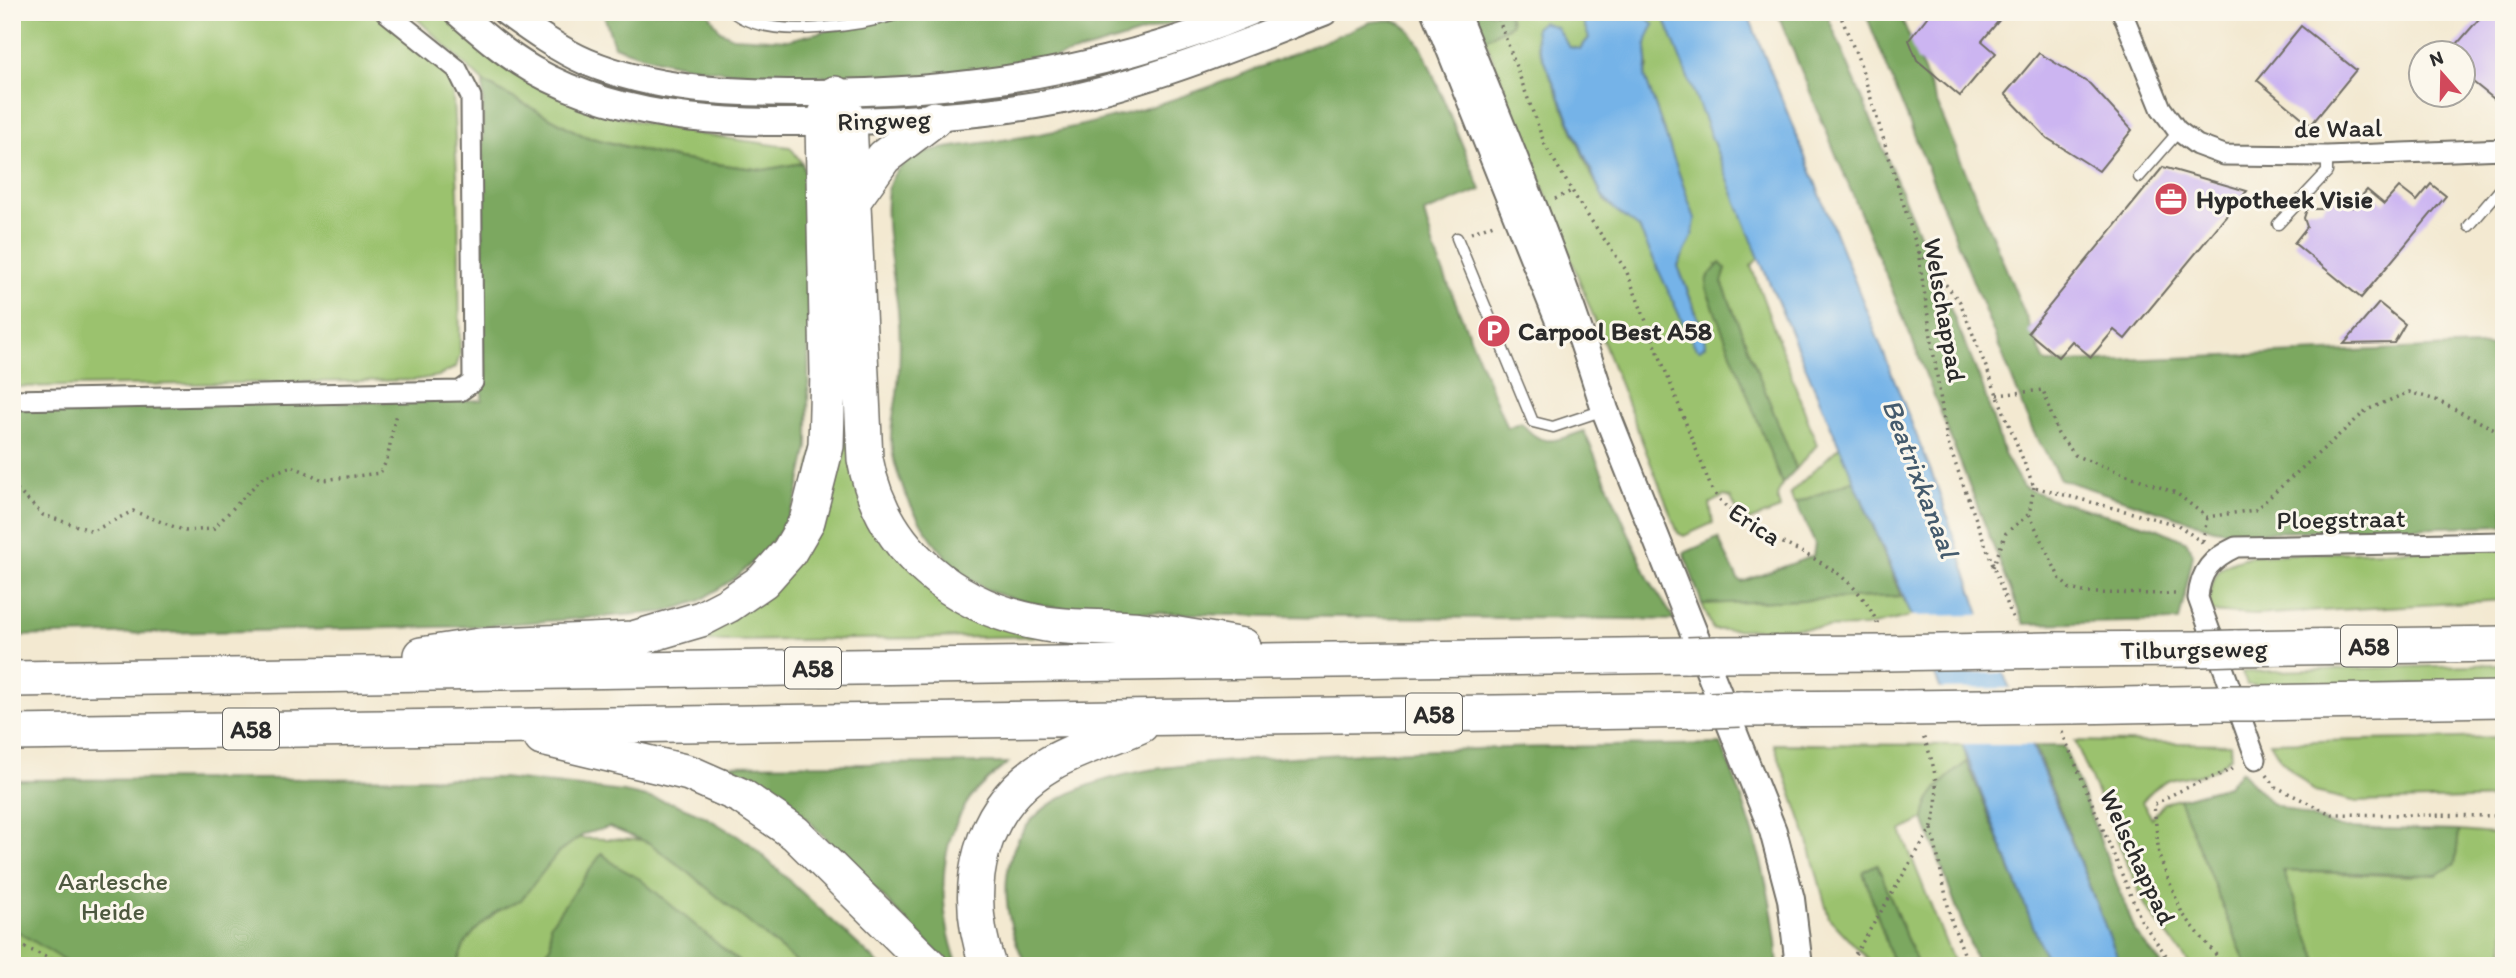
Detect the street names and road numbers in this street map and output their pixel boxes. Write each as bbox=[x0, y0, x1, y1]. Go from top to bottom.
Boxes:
street label: Ringweg bbox=[837, 102, 932, 138]
street label: de Waal bbox=[2294, 111, 2382, 145]
street label: Welschappad bbox=[1917, 235, 1974, 385]
street label: Erica bbox=[1723, 495, 1787, 553]
street label: Ploegstraat bbox=[2276, 502, 2406, 536]
road number: A58 bbox=[2341, 626, 2397, 666]
street label: Tilburgseweg bbox=[2120, 632, 2269, 666]
road number: A58 bbox=[785, 648, 841, 688]
road number: A58 bbox=[1406, 694, 1462, 734]
road number: A58 bbox=[223, 708, 279, 750]
street label: Welschappad bbox=[2093, 784, 2184, 931]

